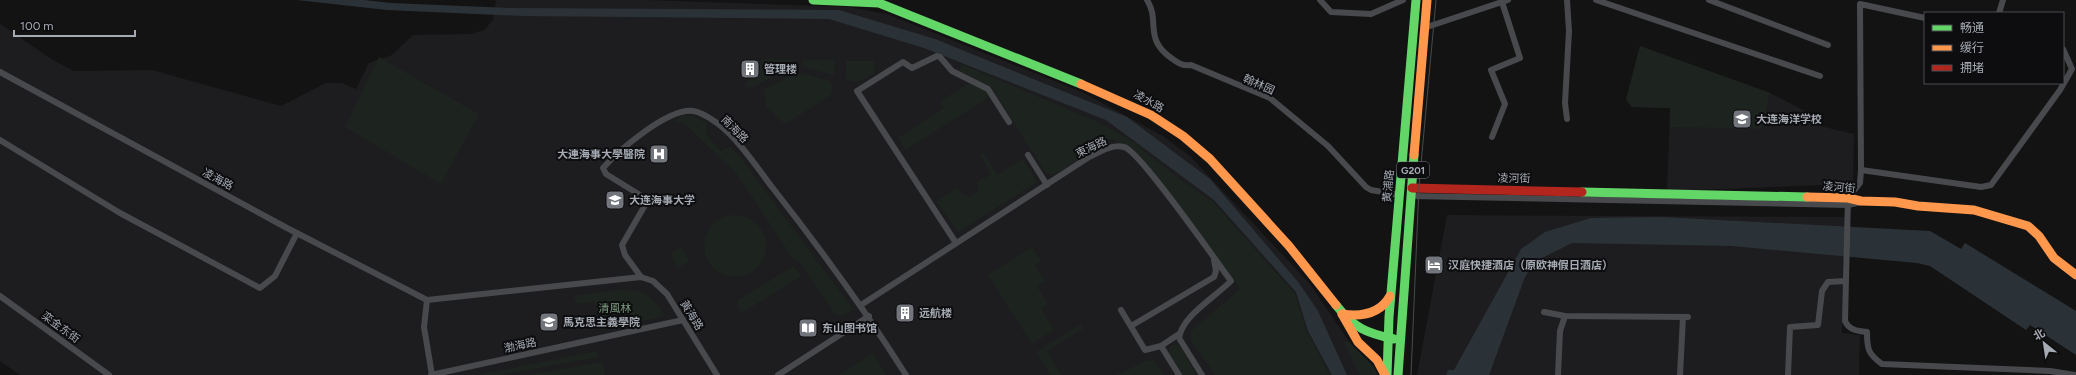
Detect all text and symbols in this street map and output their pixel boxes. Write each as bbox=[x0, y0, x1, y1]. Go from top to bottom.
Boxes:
scale bar bbox=[14, 12, 135, 38]
legend bbox=[1924, 12, 2064, 84]
text: 100 m bbox=[20, 19, 54, 33]
text: 畅通 bbox=[1960, 21, 1984, 35]
text: 缓行 bbox=[1960, 41, 1984, 55]
building icon: 管理楼 bbox=[739, 58, 761, 80]
text: 拥堵 bbox=[1960, 61, 1984, 75]
place label: 管理楼 bbox=[764, 63, 797, 76]
street label: 翰林园 bbox=[1241, 72, 1277, 97]
street label: 凌水路 bbox=[1131, 88, 1166, 115]
school or university icon: 大连海洋学校 bbox=[1731, 108, 1753, 130]
street label: 南海路 bbox=[718, 113, 751, 146]
place label: 大连海洋学校 bbox=[1756, 113, 1822, 126]
street label: 東海路 bbox=[1074, 134, 1109, 161]
hospital icon: 大連海事大學醫院 bbox=[648, 143, 670, 165]
place label: 大連海事大學醫院 bbox=[557, 148, 645, 161]
road number: G201 bbox=[1397, 162, 1429, 178]
street label: 凌海路 bbox=[200, 166, 235, 193]
street label: 黄浦路 bbox=[1381, 169, 1396, 203]
street label: 凌河街 bbox=[1497, 172, 1531, 185]
street label: 凌河街 bbox=[1822, 180, 1856, 195]
school or university icon: 大连海事大学 bbox=[604, 189, 626, 211]
place label: 大连海事大学 bbox=[629, 194, 695, 207]
hotel icon: 汉庭快捷酒店（原欧神假日酒店） bbox=[1423, 254, 1445, 276]
place label: 汉庭快捷酒店（原欧神假日酒店） bbox=[1448, 259, 1613, 272]
street label: 黃海路 bbox=[678, 298, 706, 333]
park label: 清風林 bbox=[599, 302, 632, 315]
building icon: 远航楼 bbox=[894, 302, 916, 324]
place label: 远航楼 bbox=[919, 307, 952, 320]
street label: 栾金东街 bbox=[39, 309, 82, 346]
school or university icon: 馬克思主義學院 bbox=[538, 311, 560, 333]
place label: 馬克思主義學院 bbox=[563, 316, 640, 329]
library icon: 东山图书馆 bbox=[797, 317, 819, 339]
place label: 东山图书馆 bbox=[822, 322, 877, 335]
north arrow bbox=[2024, 323, 2064, 363]
text: 北 bbox=[2031, 326, 2047, 343]
street label: 渤海路 bbox=[503, 336, 538, 355]

